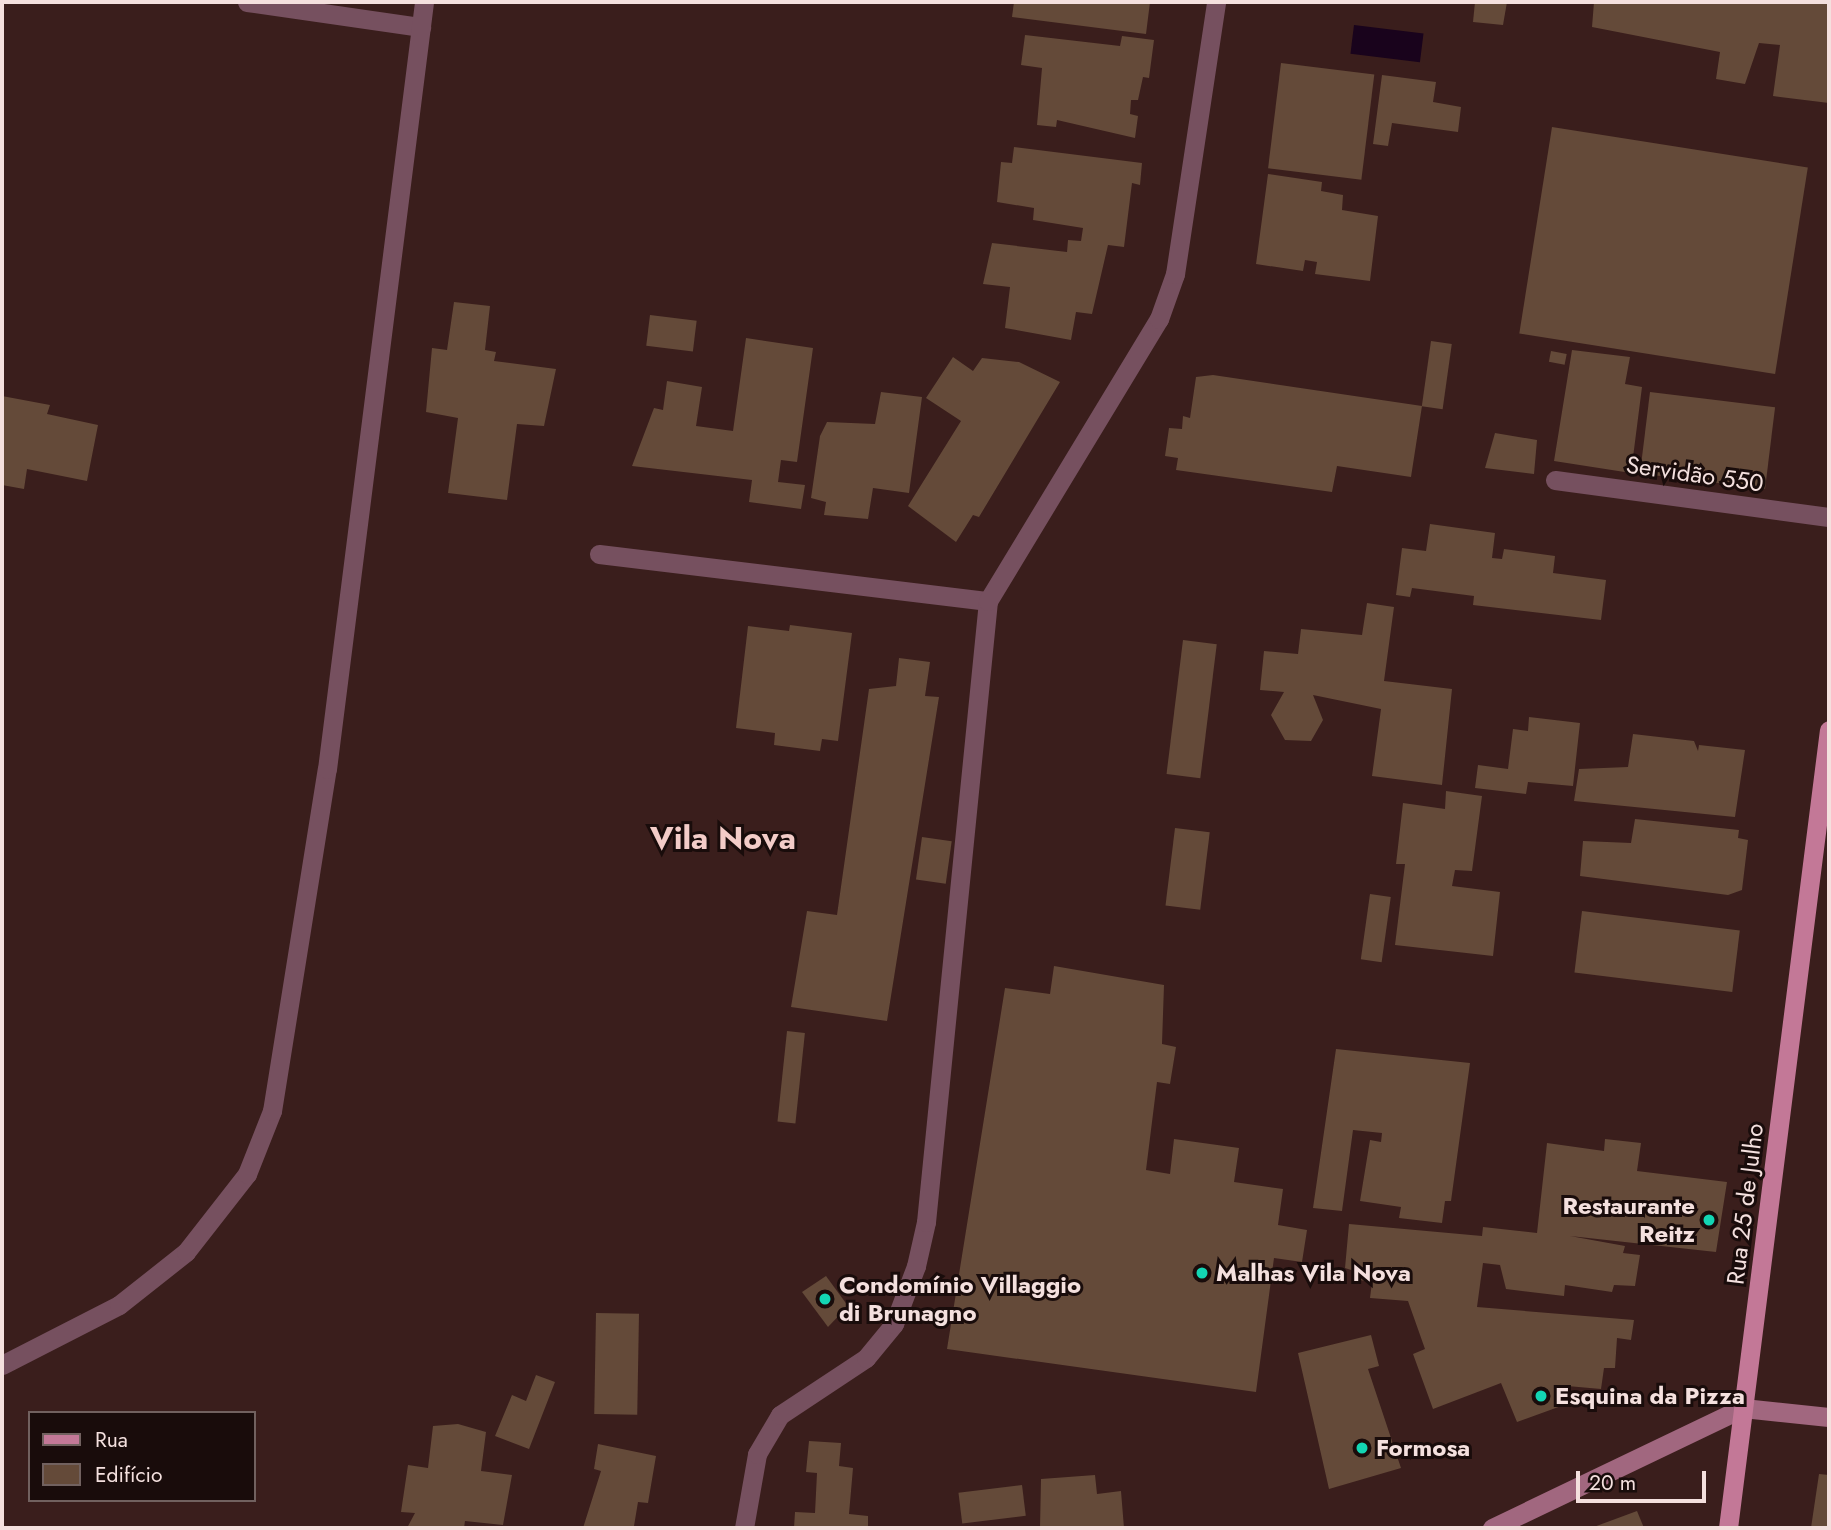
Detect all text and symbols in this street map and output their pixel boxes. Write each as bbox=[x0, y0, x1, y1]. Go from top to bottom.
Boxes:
street label: Servidão 550 bbox=[1624, 450, 1766, 498]
district label: Vila Nova bbox=[650, 819, 796, 857]
street label: Rua 25 de Julho bbox=[1721, 1122, 1769, 1286]
place label: Restaurante Reitz bbox=[1562, 1192, 1695, 1248]
marker: Restaurante Reitz bbox=[1701, 1212, 1717, 1228]
place label: Malhas Vila Nova bbox=[1216, 1259, 1411, 1287]
marker: Malhas Vila Nova bbox=[1194, 1265, 1210, 1281]
place label: Condomínio Villaggio di Brunagno bbox=[839, 1271, 1081, 1327]
marker: Condomínio Villaggio di Brunagno bbox=[817, 1291, 833, 1307]
place label: Esquina da Pizza bbox=[1555, 1382, 1745, 1410]
marker: Esquina da Pizza bbox=[1533, 1388, 1549, 1404]
legend bbox=[28, 1411, 256, 1502]
text: Rua bbox=[95, 1425, 128, 1455]
place label: Formosa bbox=[1376, 1434, 1470, 1462]
marker: Formosa bbox=[1354, 1440, 1370, 1456]
scale bar bbox=[1579, 1456, 1708, 1500]
text: Edifício bbox=[95, 1460, 162, 1490]
text: 20 m bbox=[1589, 1468, 1636, 1498]

